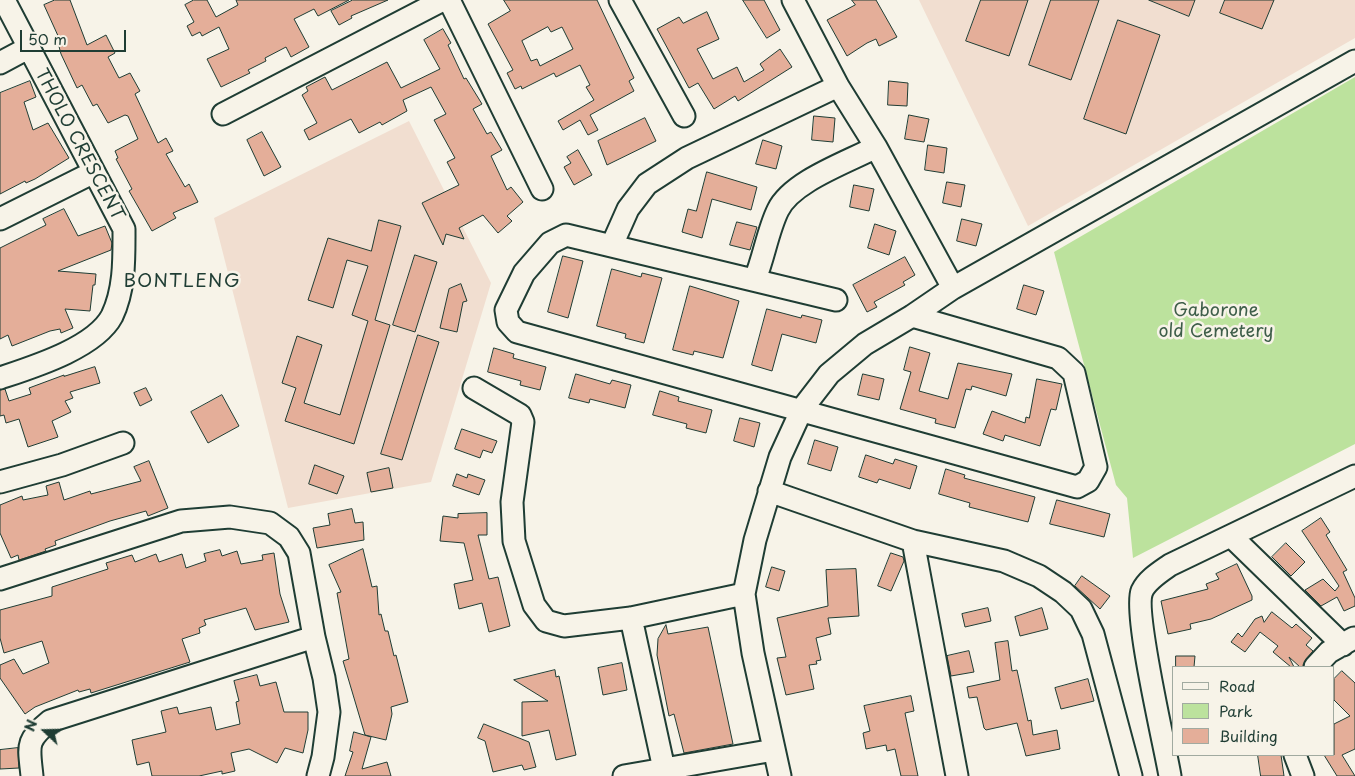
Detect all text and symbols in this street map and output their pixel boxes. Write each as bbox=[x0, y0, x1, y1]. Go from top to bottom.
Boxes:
scale bar bbox=[22, 20, 129, 52]
text: 50 m bbox=[28, 27, 67, 50]
street label: THOLO CRESCENT bbox=[30, 65, 128, 225]
district label: BONTLENG bbox=[122, 271, 242, 293]
park label: Gaborone old Cemetery bbox=[1158, 300, 1274, 342]
legend bbox=[1172, 666, 1335, 756]
text: Road bbox=[1219, 674, 1255, 697]
text: Park bbox=[1219, 699, 1253, 722]
north arrow bbox=[20, 706, 70, 756]
text: N bbox=[19, 717, 42, 734]
text: Building bbox=[1219, 724, 1278, 747]

